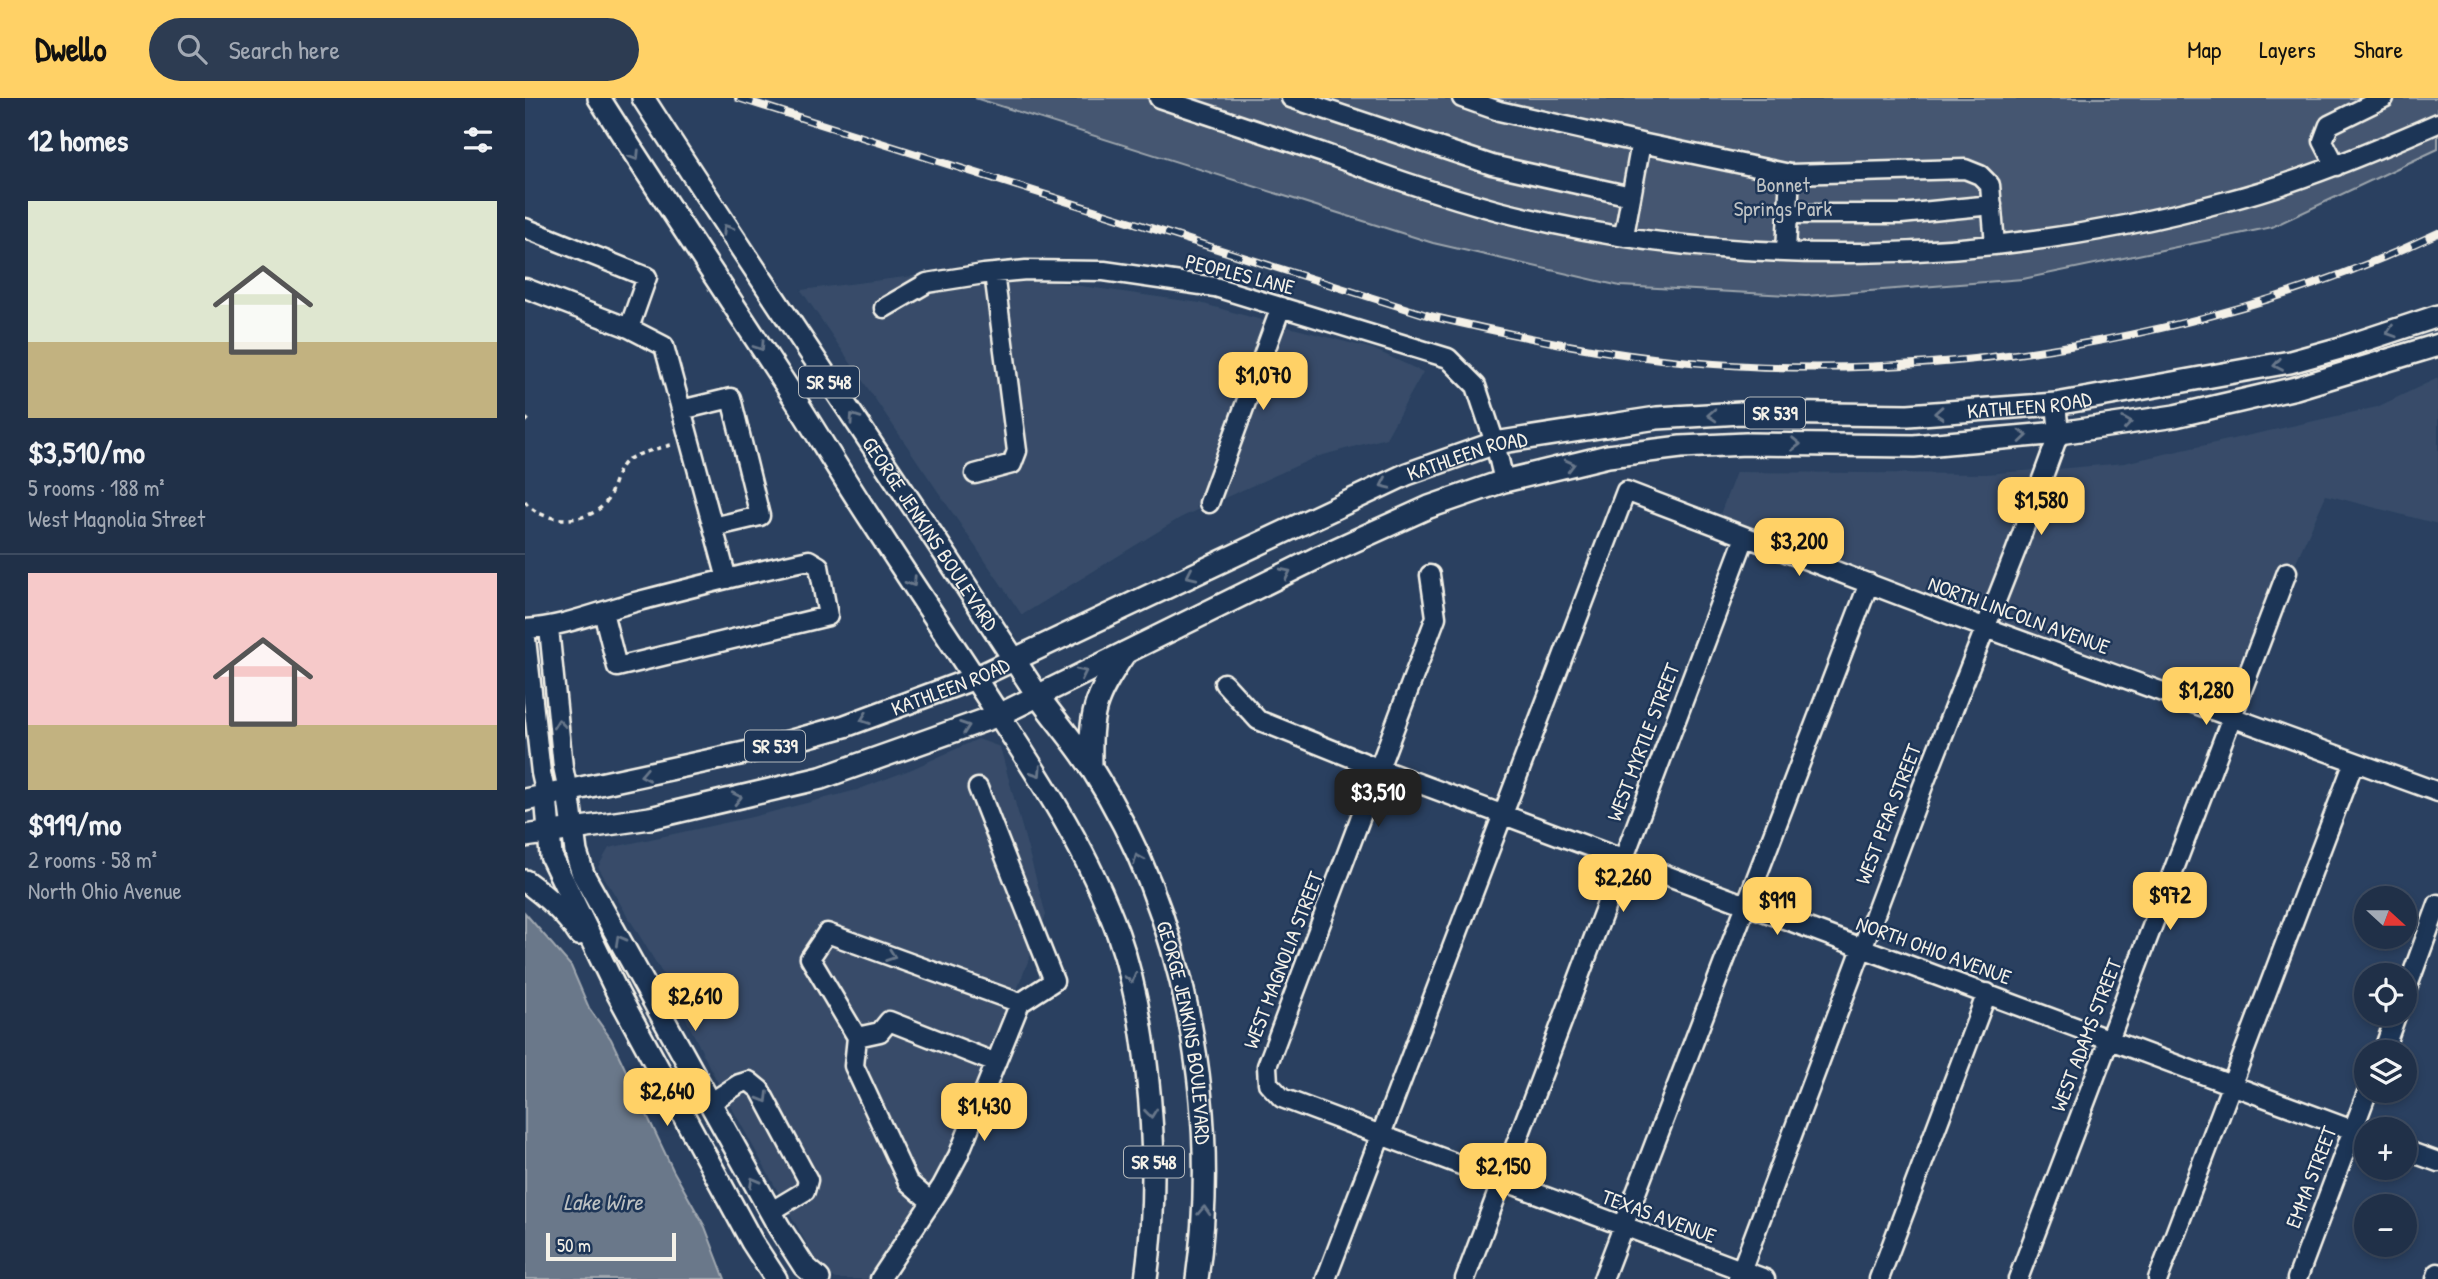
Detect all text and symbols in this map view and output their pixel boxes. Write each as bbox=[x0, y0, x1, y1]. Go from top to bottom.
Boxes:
search box bbox=[149, 18, 639, 81]
text: Dwello bbox=[35, 27, 107, 71]
icon: search bbox=[173, 30, 211, 68]
text: Search here bbox=[229, 32, 340, 67]
text: Map bbox=[2187, 33, 2221, 65]
text: Layers bbox=[2259, 33, 2316, 65]
text: Share bbox=[2354, 33, 2403, 65]
text: 12 homes bbox=[28, 120, 128, 160]
icon: filters bbox=[459, 121, 497, 159]
one-way arrow bbox=[627, 148, 640, 161]
park label: Bonnet Springs Park bbox=[1734, 170, 1832, 223]
one-way arrow bbox=[723, 224, 735, 237]
street label: PEOPLES LANE bbox=[1183, 246, 1297, 302]
icon: home bbox=[200, 247, 326, 373]
one-way arrow bbox=[2385, 324, 2398, 338]
one-way arrow bbox=[752, 338, 764, 351]
pin: $1,070 bbox=[1206, 352, 1320, 412]
one-way arrow bbox=[2272, 356, 2284, 371]
text: $1,070 bbox=[1235, 359, 1291, 390]
road number: SR 548 bbox=[799, 366, 859, 398]
street label: KATHLEEN ROAD bbox=[1966, 383, 2094, 425]
road number: SR 539 bbox=[1745, 398, 1805, 428]
one-way arrow bbox=[1933, 405, 1944, 420]
one-way arrow bbox=[1706, 407, 1717, 422]
one-way arrow bbox=[850, 413, 862, 426]
one-way arrow bbox=[2121, 416, 2133, 431]
street label: KATHLEEN ROAD bbox=[1403, 424, 1529, 487]
one-way arrow bbox=[2018, 429, 2029, 444]
street label: GEORGE JENKINS BOULEVARD bbox=[856, 431, 1006, 636]
text: $3,510/mo bbox=[28, 432, 145, 472]
one-way arrow bbox=[1791, 437, 1802, 452]
one-way arrow bbox=[1564, 459, 1576, 473]
text: 5 rooms · 188 m² bbox=[28, 472, 165, 503]
one-way arrow bbox=[1380, 476, 1392, 490]
pin: $1,580 bbox=[1984, 478, 2098, 537]
text: $1,580 bbox=[2014, 484, 2068, 515]
text: West Magnolia Street bbox=[28, 503, 205, 534]
pin: $3,200 bbox=[1742, 518, 1856, 578]
text: $3,200 bbox=[1770, 525, 1828, 556]
one-way arrow bbox=[1185, 567, 1198, 581]
one-way arrow bbox=[1279, 567, 1291, 581]
street label: NORTH LINCOLN AVENUE bbox=[1924, 569, 2114, 661]
one-way arrow bbox=[904, 574, 916, 587]
icon: home bbox=[200, 619, 326, 745]
street label: KATHLEEN ROAD bbox=[887, 649, 1014, 722]
street label: WEST MYRTLE STREET bbox=[1600, 658, 1687, 825]
one-way arrow bbox=[1075, 668, 1087, 682]
pin: $1,280 bbox=[2149, 668, 2263, 727]
text: $1,280 bbox=[2178, 674, 2234, 705]
one-way arrow bbox=[860, 711, 872, 725]
one-way arrow bbox=[551, 718, 566, 729]
one-way arrow bbox=[959, 722, 971, 736]
road number: SR 539 bbox=[745, 730, 805, 762]
street label: WEST PEAR STREET bbox=[1848, 739, 1928, 888]
one-way arrow bbox=[1028, 765, 1041, 778]
one-way arrow bbox=[639, 766, 651, 781]
pin: $3,510 bbox=[1321, 770, 1435, 829]
text: $3,510 bbox=[1351, 776, 1406, 807]
one-way arrow bbox=[731, 792, 743, 806]
text: $919/mo bbox=[28, 804, 121, 844]
text: 2 rooms · 58 m² bbox=[28, 844, 157, 875]
one-way arrow bbox=[1132, 854, 1146, 866]
pin: $2,260 bbox=[1566, 854, 1680, 914]
text: $2,260 bbox=[1594, 861, 1652, 892]
street label: WEST MAGNOLIA STREET bbox=[1236, 866, 1331, 1053]
pin: $972 bbox=[2129, 872, 2211, 932]
text: North Ohio Avenue bbox=[28, 875, 182, 906]
pin: $919 bbox=[1736, 878, 1818, 937]
text: $972 bbox=[2149, 879, 2191, 910]
text: $919 bbox=[1759, 884, 1795, 915]
north arrow bbox=[2354, 886, 2417, 948]
map controls bbox=[2354, 886, 2417, 1257]
street label: NORTH OHIO AVENUE bbox=[1852, 908, 2016, 992]
street label: GEORGE JENKINS BOULEVARD bbox=[1150, 917, 1218, 1145]
one-way arrow bbox=[615, 935, 628, 948]
one-way arrow bbox=[885, 948, 897, 962]
street label: WEST ADAMS STREET bbox=[2044, 953, 2129, 1116]
button: locate bbox=[2354, 963, 2417, 1026]
one-way arrow bbox=[1123, 972, 1138, 984]
pin: $2,610 bbox=[638, 974, 752, 1033]
text: $2,610 bbox=[668, 980, 722, 1011]
button: layers bbox=[2354, 1040, 2417, 1103]
pin: $2,640 bbox=[610, 1068, 724, 1128]
text: $2,640 bbox=[639, 1075, 695, 1106]
pin: $1,430 bbox=[927, 1084, 1041, 1143]
text: $1,430 bbox=[957, 1090, 1011, 1121]
one-way arrow bbox=[755, 1091, 768, 1104]
one-way arrow bbox=[1144, 1107, 1159, 1119]
button: + bbox=[2354, 1117, 2417, 1180]
street label: EMMA STREET bbox=[2278, 1121, 2344, 1232]
pin: $2,150 bbox=[1446, 1144, 1560, 1203]
road number: SR 548 bbox=[1124, 1146, 1184, 1178]
text: $2,150 bbox=[1475, 1150, 1531, 1181]
one-way arrow bbox=[749, 1177, 762, 1190]
street label: TEXAS AVENUE bbox=[1598, 1182, 1720, 1250]
water label: Lake Wire bbox=[564, 1186, 643, 1217]
button: − bbox=[2354, 1194, 2417, 1257]
one-way arrow bbox=[1196, 1205, 1211, 1216]
scale bar bbox=[546, 1230, 675, 1262]
text: 50 m bbox=[557, 1232, 591, 1258]

